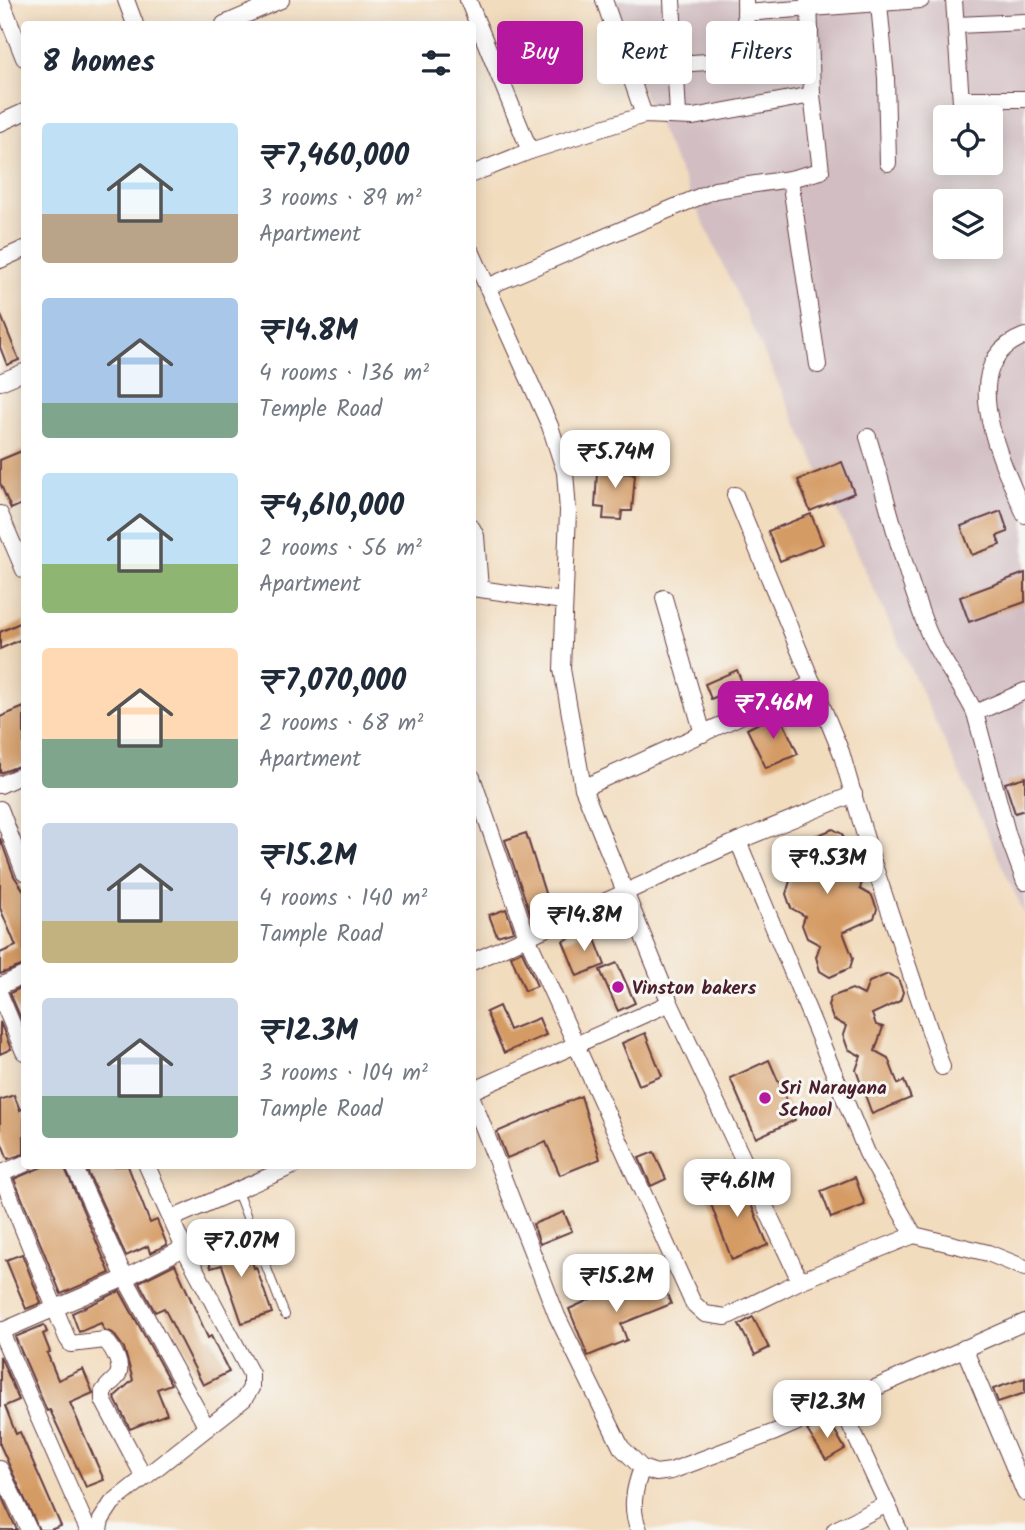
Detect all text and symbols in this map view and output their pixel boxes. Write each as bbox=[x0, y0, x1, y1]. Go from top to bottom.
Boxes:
chip: Buy bbox=[497, 21, 583, 84]
chip: Rent bbox=[597, 21, 692, 84]
chip: Filters bbox=[706, 21, 816, 84]
text: 8 homes bbox=[42, 39, 155, 87]
icon: filters bbox=[417, 44, 455, 82]
map controls bbox=[933, 105, 1003, 259]
button: locate bbox=[933, 105, 1003, 175]
text: ₹7,460,000 bbox=[259, 133, 409, 181]
icon: home bbox=[98, 151, 182, 235]
text: 3 rooms · 89 m² bbox=[259, 181, 422, 217]
button: layers bbox=[933, 189, 1003, 259]
text: Apartment bbox=[259, 217, 361, 253]
text: ₹14.8M bbox=[259, 308, 358, 356]
icon: home bbox=[98, 326, 182, 410]
text: 4 rooms · 136 m² bbox=[259, 356, 429, 392]
text: Temple Road bbox=[259, 392, 382, 428]
pin: ₹5.74M bbox=[558, 430, 672, 490]
text: ₹5.74M bbox=[576, 435, 654, 471]
text: ₹4,610,000 bbox=[259, 483, 404, 531]
icon: home bbox=[98, 501, 182, 585]
text: 2 rooms · 56 m² bbox=[259, 531, 422, 567]
text: Apartment bbox=[259, 567, 361, 603]
text: ₹7,070,000 bbox=[259, 658, 406, 706]
icon: home bbox=[98, 676, 182, 760]
pin: ₹7.46M bbox=[716, 682, 830, 741]
text: ₹7.46M bbox=[734, 686, 812, 722]
text: 2 rooms · 68 m² bbox=[259, 706, 423, 742]
text: Apartment bbox=[259, 742, 361, 778]
text: ₹15.2M bbox=[259, 833, 357, 881]
pin: ₹9.53M bbox=[770, 836, 884, 896]
text: ₹9.53M bbox=[788, 841, 866, 877]
icon: home bbox=[98, 851, 182, 935]
text: 4 rooms · 140 m² bbox=[259, 881, 427, 917]
pin: ₹14.8M bbox=[527, 894, 641, 953]
text: ₹14.8M bbox=[546, 898, 622, 934]
text: Tample Road bbox=[259, 917, 383, 953]
place label: Vinston bakers bbox=[632, 974, 757, 1004]
marker: Vinston bakers bbox=[610, 979, 626, 995]
text: ₹12.3M bbox=[259, 1008, 358, 1056]
icon: home bbox=[98, 1026, 182, 1110]
text: 3 rooms · 104 m² bbox=[259, 1056, 428, 1092]
place label: Sri Narayana School bbox=[779, 1074, 887, 1126]
marker: Sri Narayana School bbox=[757, 1090, 773, 1106]
text: Tample Road bbox=[259, 1092, 383, 1128]
pin: ₹4.61M bbox=[680, 1160, 794, 1219]
text: ₹4.61M bbox=[700, 1164, 774, 1200]
pin: ₹7.07M bbox=[184, 1220, 298, 1279]
text: ₹7.07M bbox=[203, 1224, 279, 1260]
pin: ₹15.2M bbox=[559, 1254, 673, 1314]
text: ₹15.2M bbox=[579, 1259, 653, 1295]
pin: ₹12.3M bbox=[770, 1380, 884, 1440]
text: ₹12.3M bbox=[789, 1385, 865, 1421]

